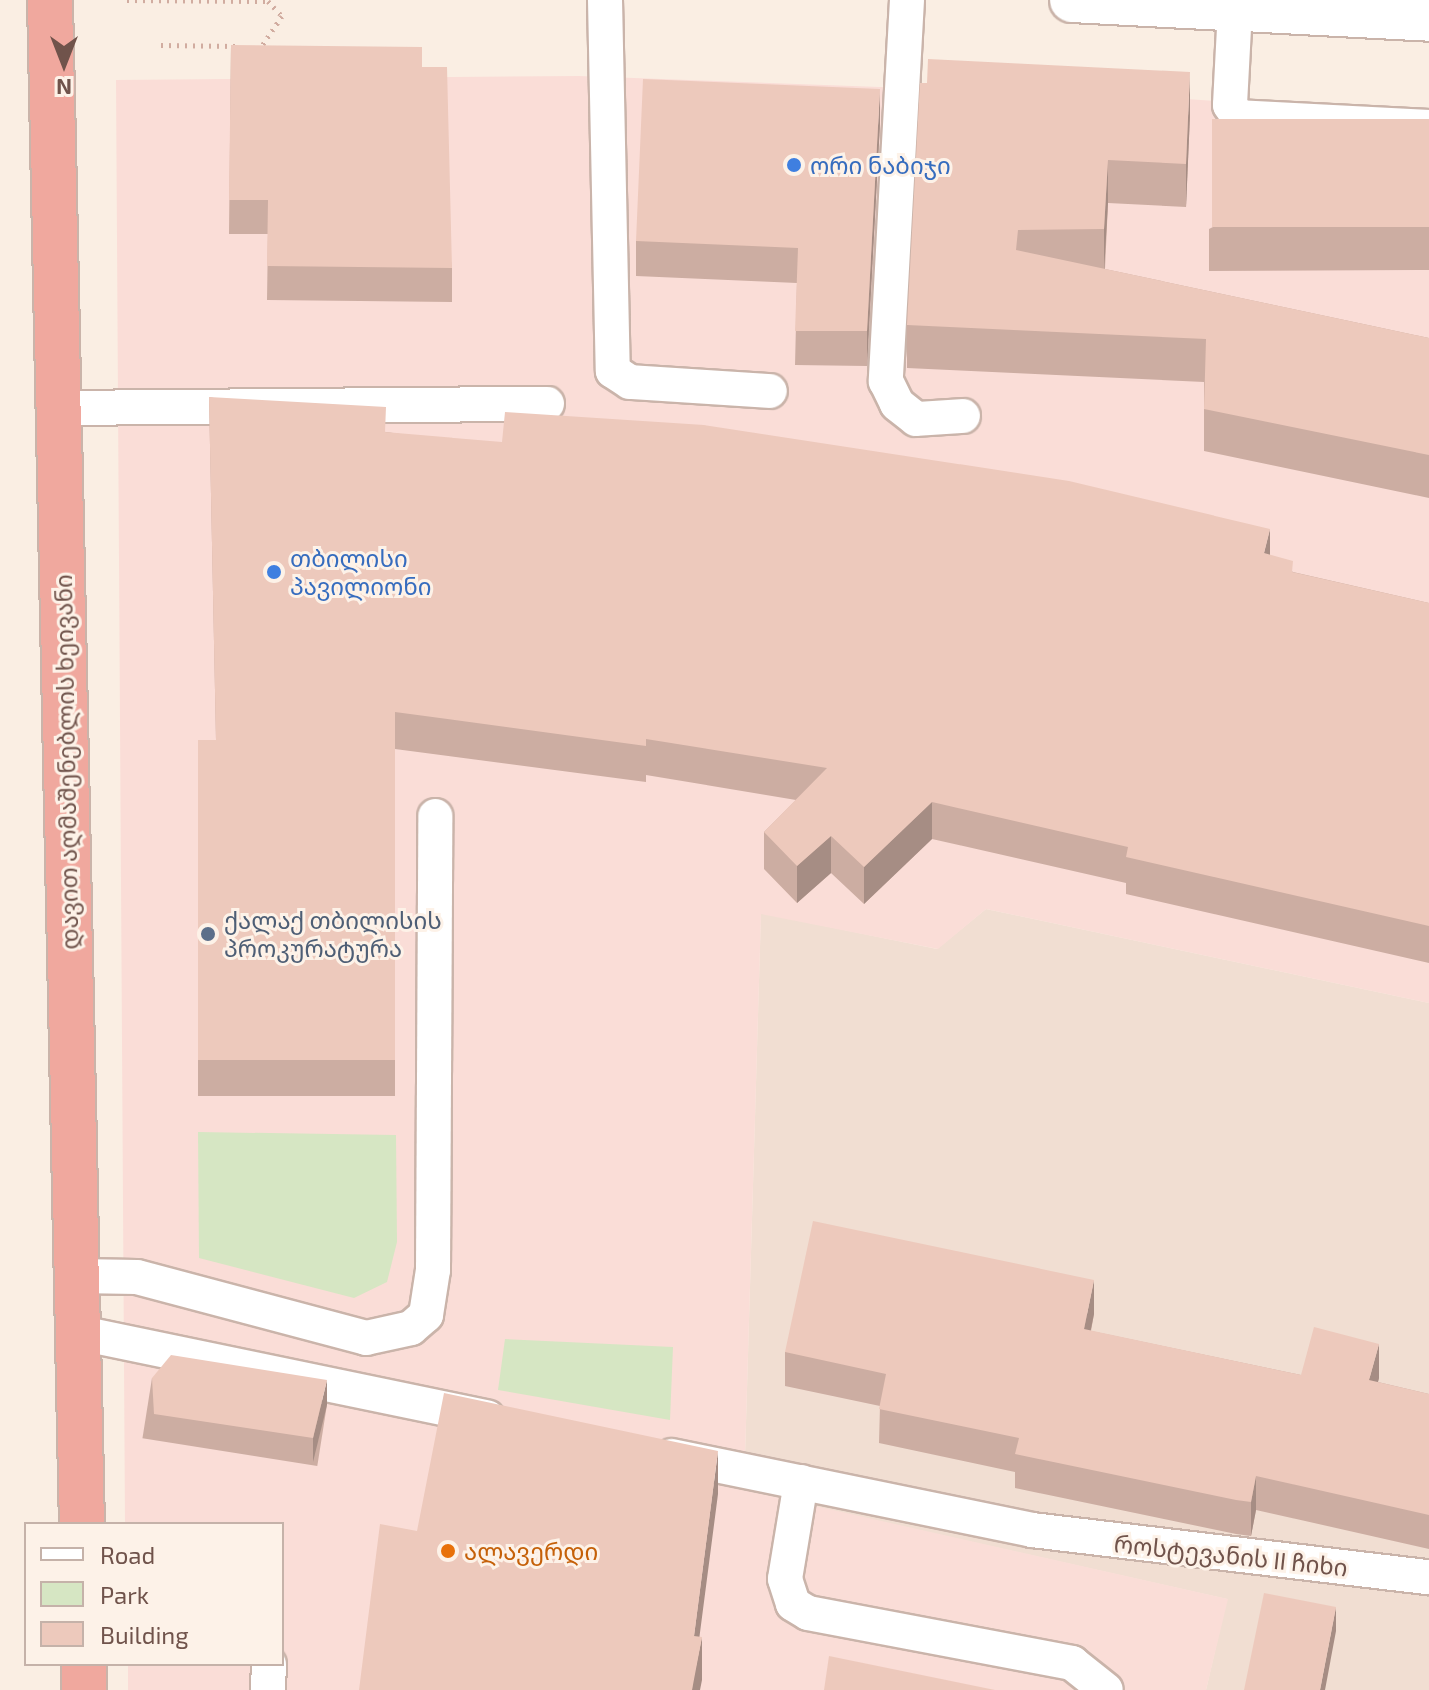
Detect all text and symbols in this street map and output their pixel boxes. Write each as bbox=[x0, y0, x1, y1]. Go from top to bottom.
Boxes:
north arrow bbox=[24, 24, 104, 104]
text: N bbox=[56, 75, 72, 101]
place label: ორი ნაბიჯი bbox=[810, 151, 951, 179]
marker: ორი ნაბიჯი bbox=[785, 156, 803, 174]
place label: თბილისი პავილიონი bbox=[290, 544, 432, 600]
marker: თბილისი პავილიონი bbox=[265, 563, 283, 581]
street label: დავით აღმაშენებლის ხეივანი bbox=[48, 574, 84, 950]
place label: ქალაქ თბილისის პროკურატურა bbox=[224, 906, 442, 962]
marker: ქალაქ თბილისის პროკურატურა bbox=[199, 925, 217, 943]
legend bbox=[24, 1522, 284, 1666]
street label: როსტევანის II ჩიხი bbox=[1113, 1528, 1349, 1582]
place label: ალავერდი bbox=[464, 1537, 598, 1565]
text: Road bbox=[100, 1540, 155, 1569]
marker: ალავერდი bbox=[439, 1542, 457, 1560]
text: Park bbox=[100, 1580, 149, 1609]
text: Building bbox=[100, 1620, 189, 1649]

